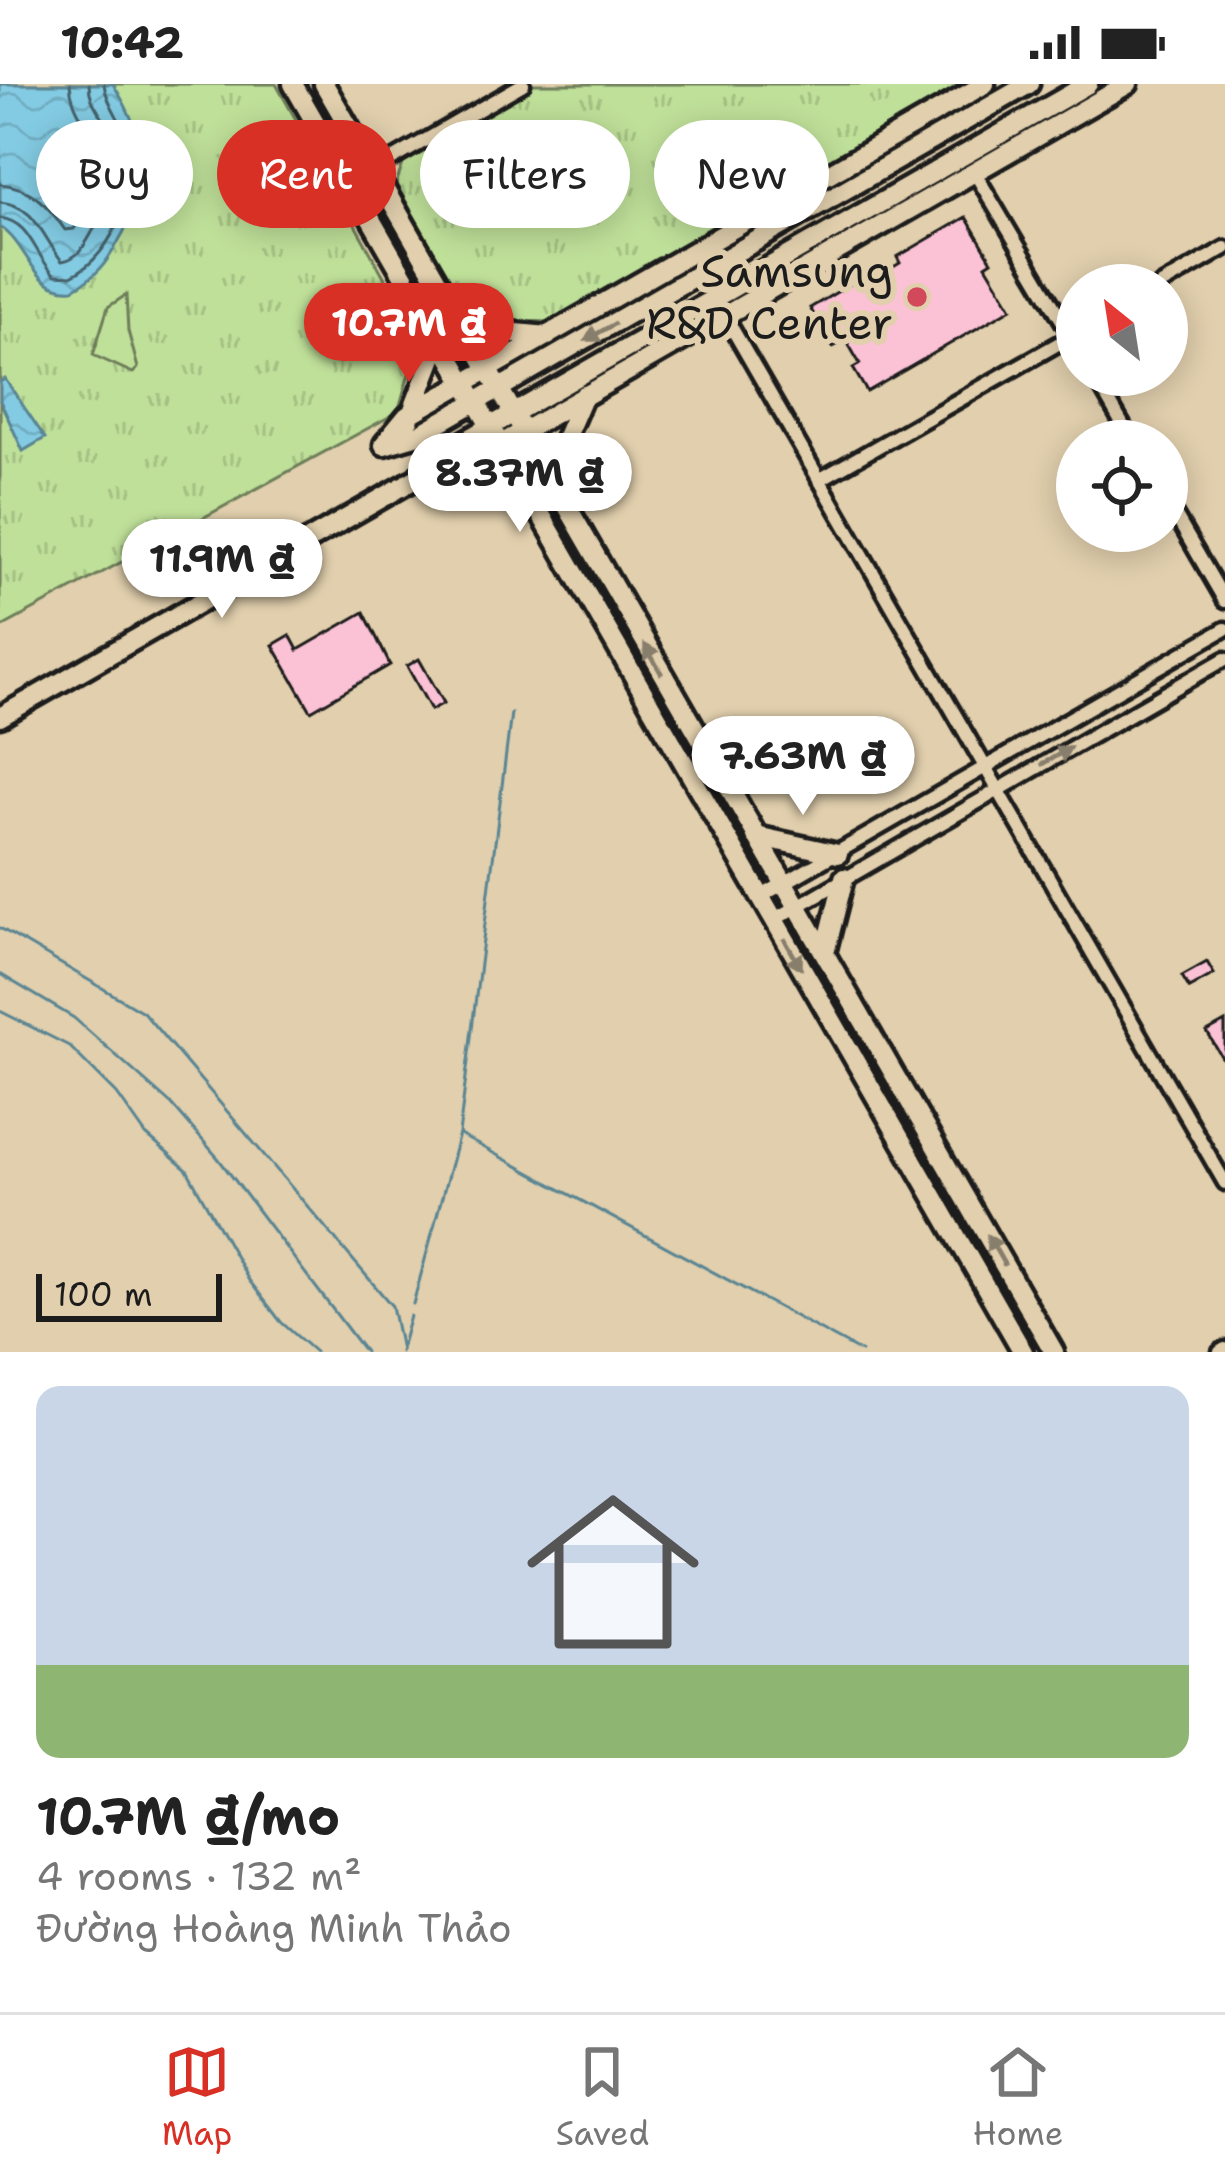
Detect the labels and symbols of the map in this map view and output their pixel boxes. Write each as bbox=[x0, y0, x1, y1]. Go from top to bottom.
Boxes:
place label: Samsung R&D Center bbox=[646, 241, 893, 353]
north arrow bbox=[1056, 264, 1188, 396]
pin: 10.7M ₫ bbox=[298, 283, 520, 385]
marker: Samsung R&D Center bbox=[904, 284, 930, 310]
one-way arrow bbox=[583, 320, 617, 341]
pin: 8.37M ₫ bbox=[409, 433, 631, 535]
pin: 11.9M ₫ bbox=[111, 519, 333, 621]
one-way arrow bbox=[643, 642, 664, 676]
pin: 7.63M ₫ bbox=[692, 716, 914, 818]
one-way arrow bbox=[1040, 746, 1073, 767]
one-way arrow bbox=[782, 937, 803, 971]
one-way arrow bbox=[986, 1233, 1007, 1268]
scale bar bbox=[36, 1268, 222, 1321]

